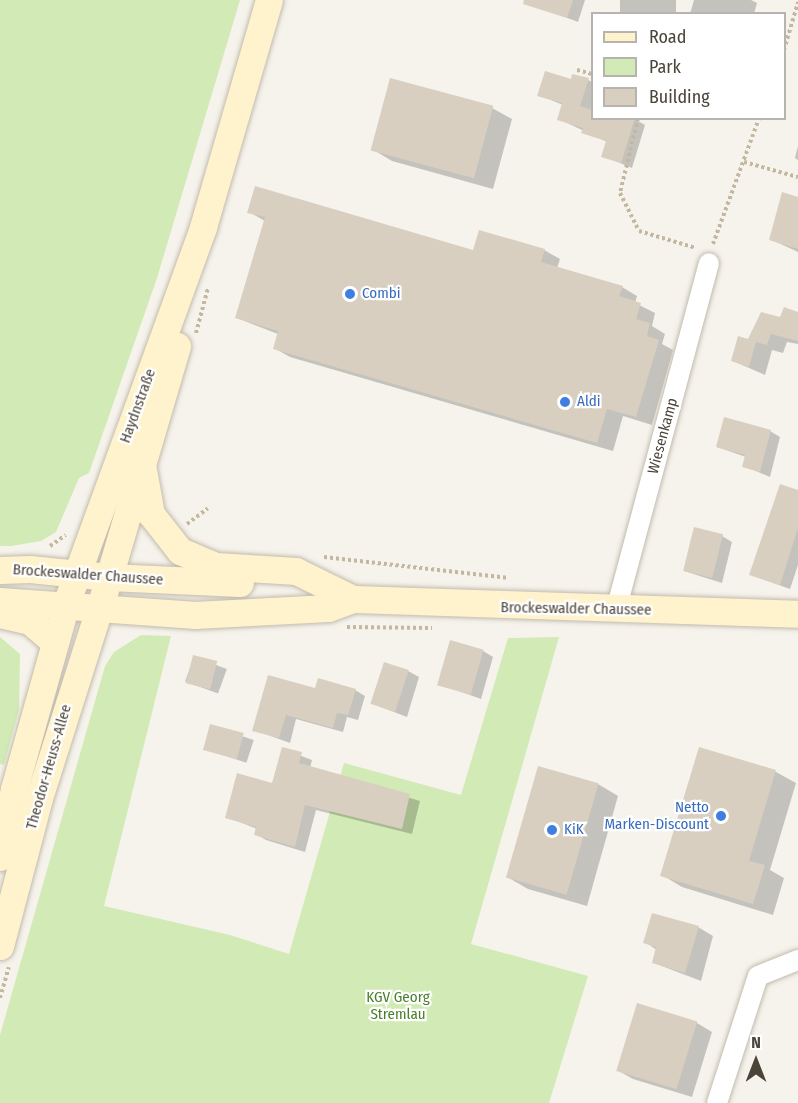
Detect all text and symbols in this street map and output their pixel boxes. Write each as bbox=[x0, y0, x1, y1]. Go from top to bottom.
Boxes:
legend bbox=[591, 12, 786, 120]
text: Road bbox=[649, 26, 686, 48]
text: Park bbox=[649, 56, 681, 78]
text: Building bbox=[649, 86, 710, 108]
place label: Combi bbox=[362, 285, 401, 303]
marker: Combi bbox=[343, 287, 357, 301]
street label: Haydnstraße bbox=[116, 366, 160, 446]
place label: Aldi bbox=[577, 393, 601, 411]
marker: Aldi bbox=[558, 395, 572, 409]
street label: Wiesenkamp bbox=[644, 396, 682, 476]
street label: Brockeswalder Chaussee bbox=[12, 561, 164, 589]
street label: Brockeswalder Chaussee bbox=[500, 599, 652, 619]
street label: Theodor-Heuss-Allee bbox=[23, 702, 75, 832]
place label: Netto Marken-Discount bbox=[604, 798, 709, 833]
marker: Netto Marken-Discount bbox=[714, 809, 728, 823]
place label: KiK bbox=[564, 821, 584, 839]
marker: KiK bbox=[545, 823, 559, 837]
park label: KGV Georg Stremlau bbox=[366, 988, 430, 1023]
north arrow bbox=[726, 1031, 786, 1091]
text: N bbox=[751, 1033, 761, 1052]

